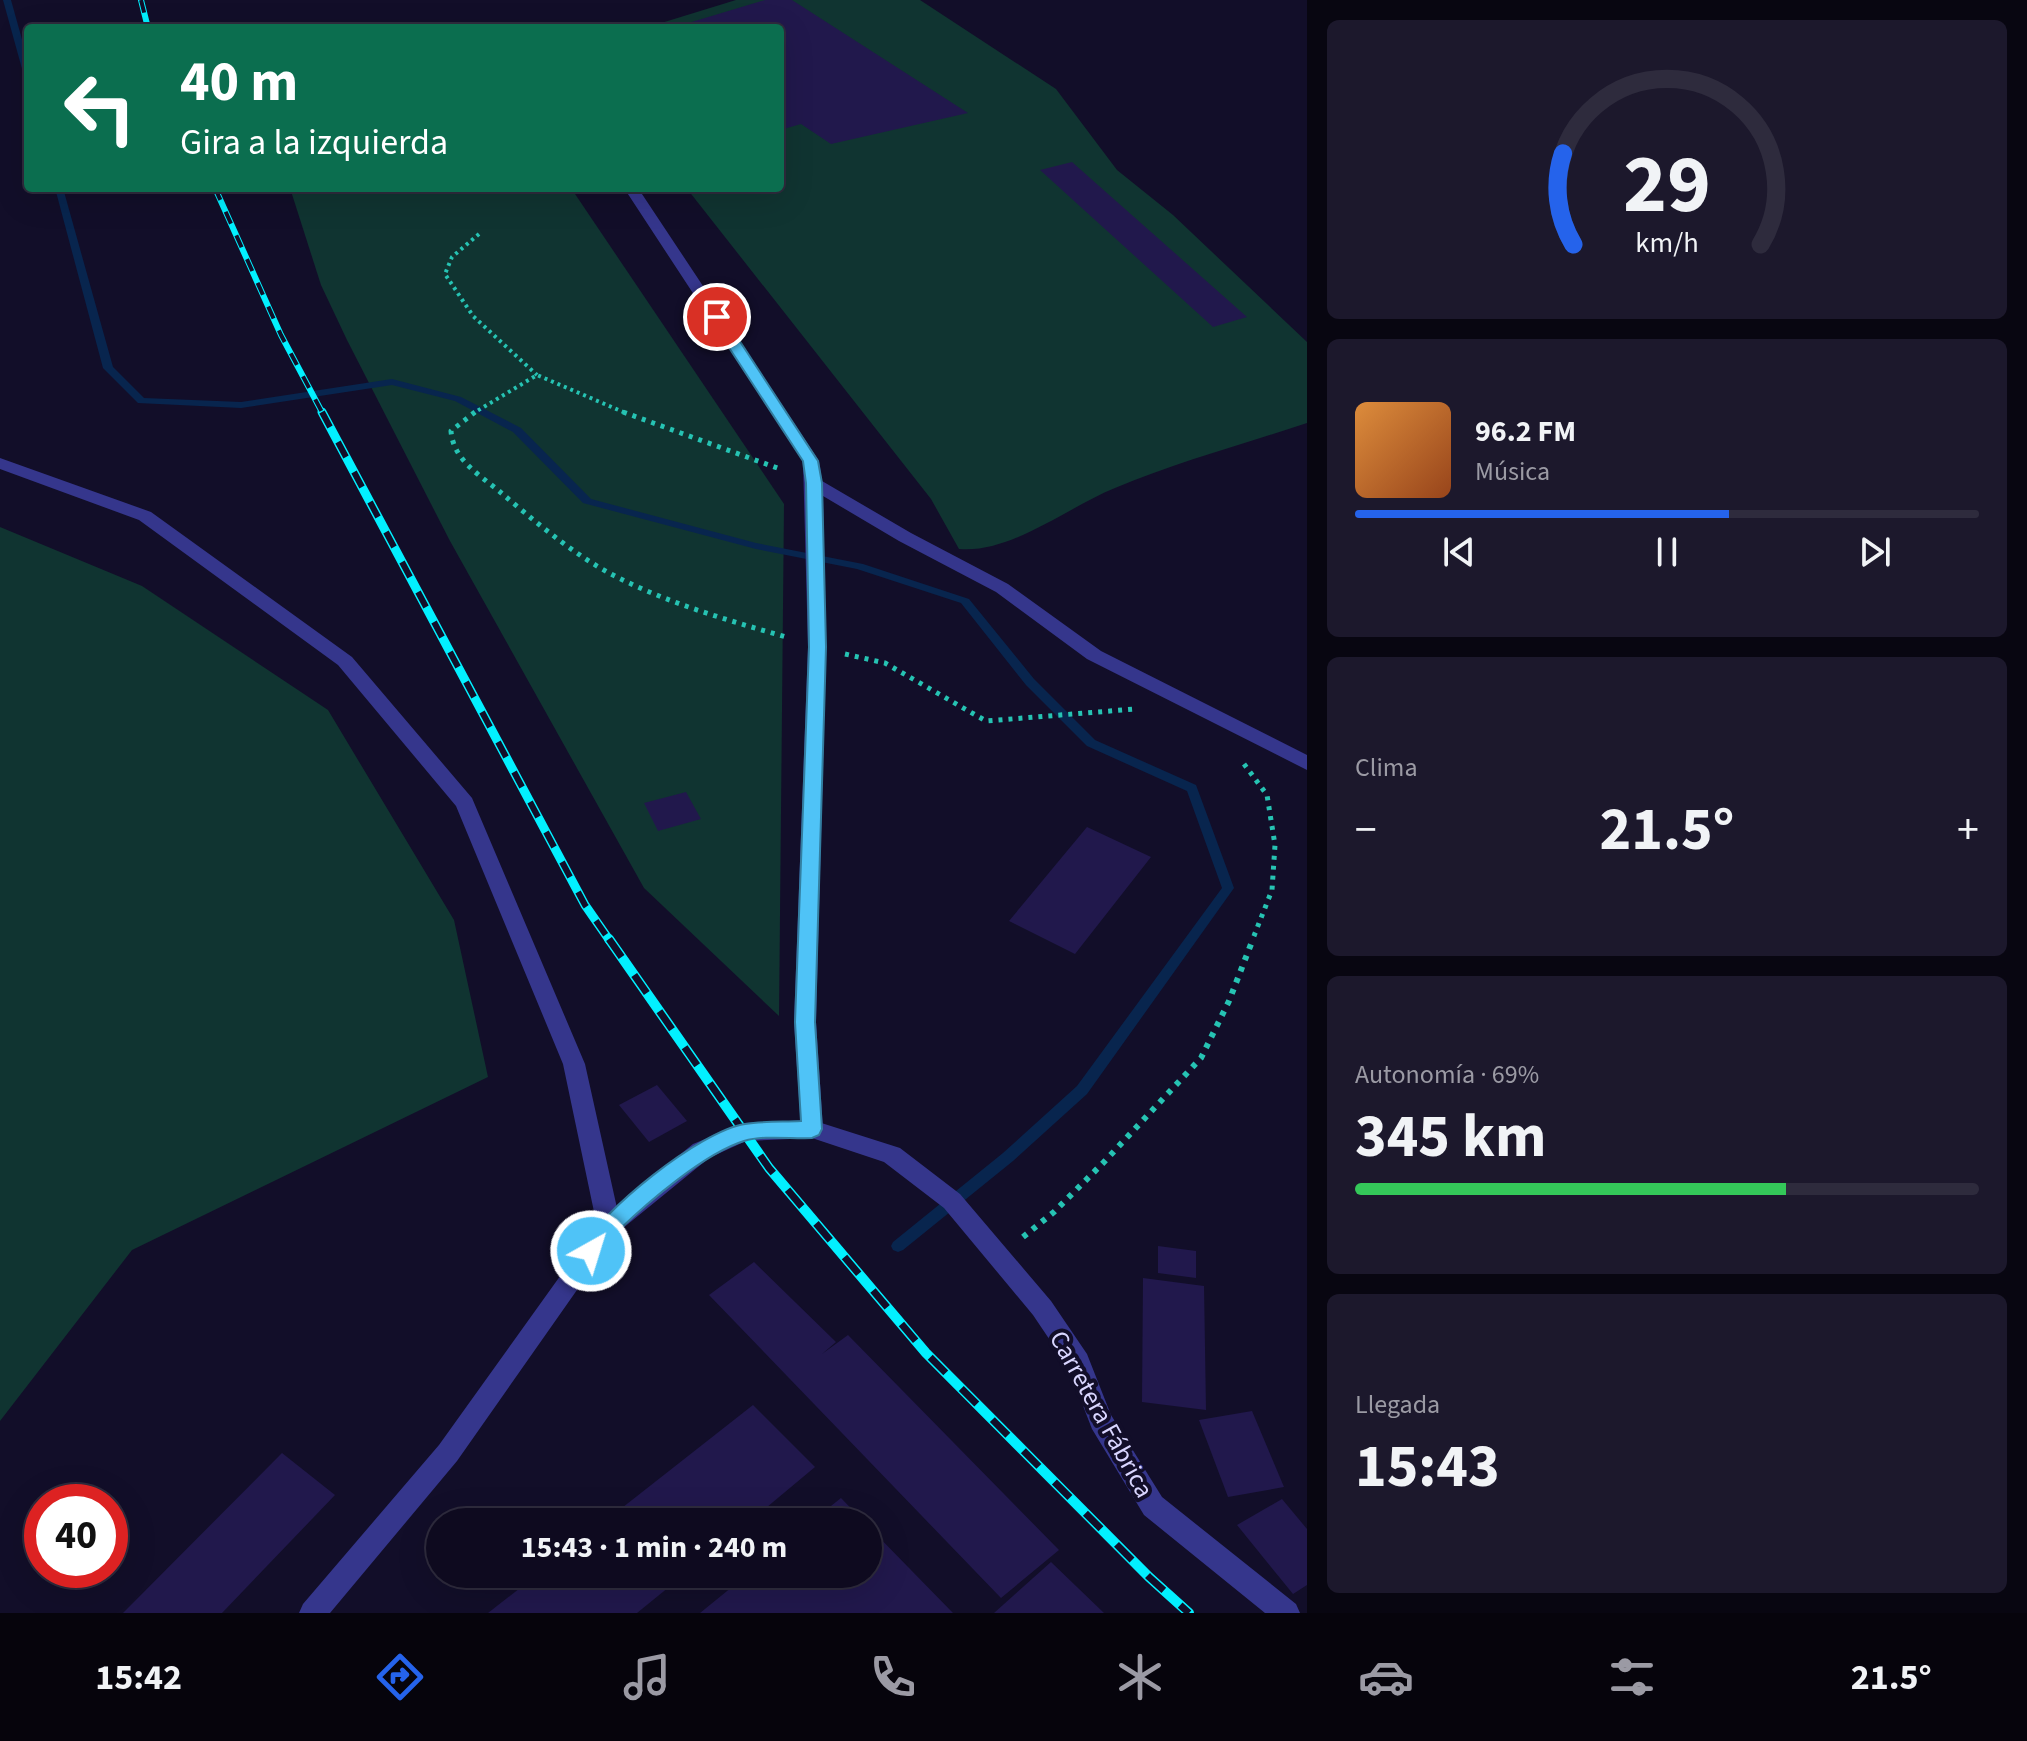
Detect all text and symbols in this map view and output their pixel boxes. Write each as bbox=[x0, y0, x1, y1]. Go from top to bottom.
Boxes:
text: 40 m bbox=[180, 43, 298, 122]
icon: left bbox=[48, 56, 152, 160]
text: Gira a la izquierda bbox=[180, 117, 448, 168]
text: 29 bbox=[1623, 126, 1711, 244]
text: km/h bbox=[1635, 223, 1699, 263]
pin bbox=[683, 283, 751, 351]
icon: arrive bbox=[695, 295, 739, 339]
text: 96.2 FM bbox=[1475, 410, 1576, 453]
text: Música bbox=[1475, 453, 1550, 490]
icon: previous bbox=[1437, 530, 1481, 574]
icon: pause bbox=[1645, 530, 1689, 574]
icon: next bbox=[1853, 530, 1897, 574]
text: Clima bbox=[1355, 749, 1418, 786]
text: 21.5° bbox=[1600, 788, 1734, 873]
text: − bbox=[1355, 799, 1377, 862]
text: + bbox=[1957, 799, 1979, 862]
text: Autonomía · 69% bbox=[1355, 1056, 1539, 1093]
text: 345 km bbox=[1355, 1095, 1546, 1180]
position arrow bbox=[549, 1209, 633, 1293]
street label: Carretera Fábrica bbox=[1040, 1324, 1163, 1505]
text: Llegada bbox=[1355, 1386, 1440, 1423]
text: 15:43 bbox=[1355, 1425, 1500, 1510]
speed limit sign: 40 bbox=[24, 1484, 128, 1588]
text: 15:43 · 1 min · 240 m bbox=[521, 1526, 787, 1569]
icon: directions bbox=[372, 1649, 428, 1705]
icon: music bbox=[619, 1649, 675, 1705]
icon: phone bbox=[865, 1649, 921, 1705]
icon: climate bbox=[1112, 1649, 1168, 1705]
icon: car bbox=[1358, 1649, 1414, 1705]
icon: filters bbox=[1604, 1649, 1660, 1705]
text: 15:42 bbox=[95, 1652, 182, 1703]
text: 21.5° bbox=[1851, 1652, 1932, 1703]

